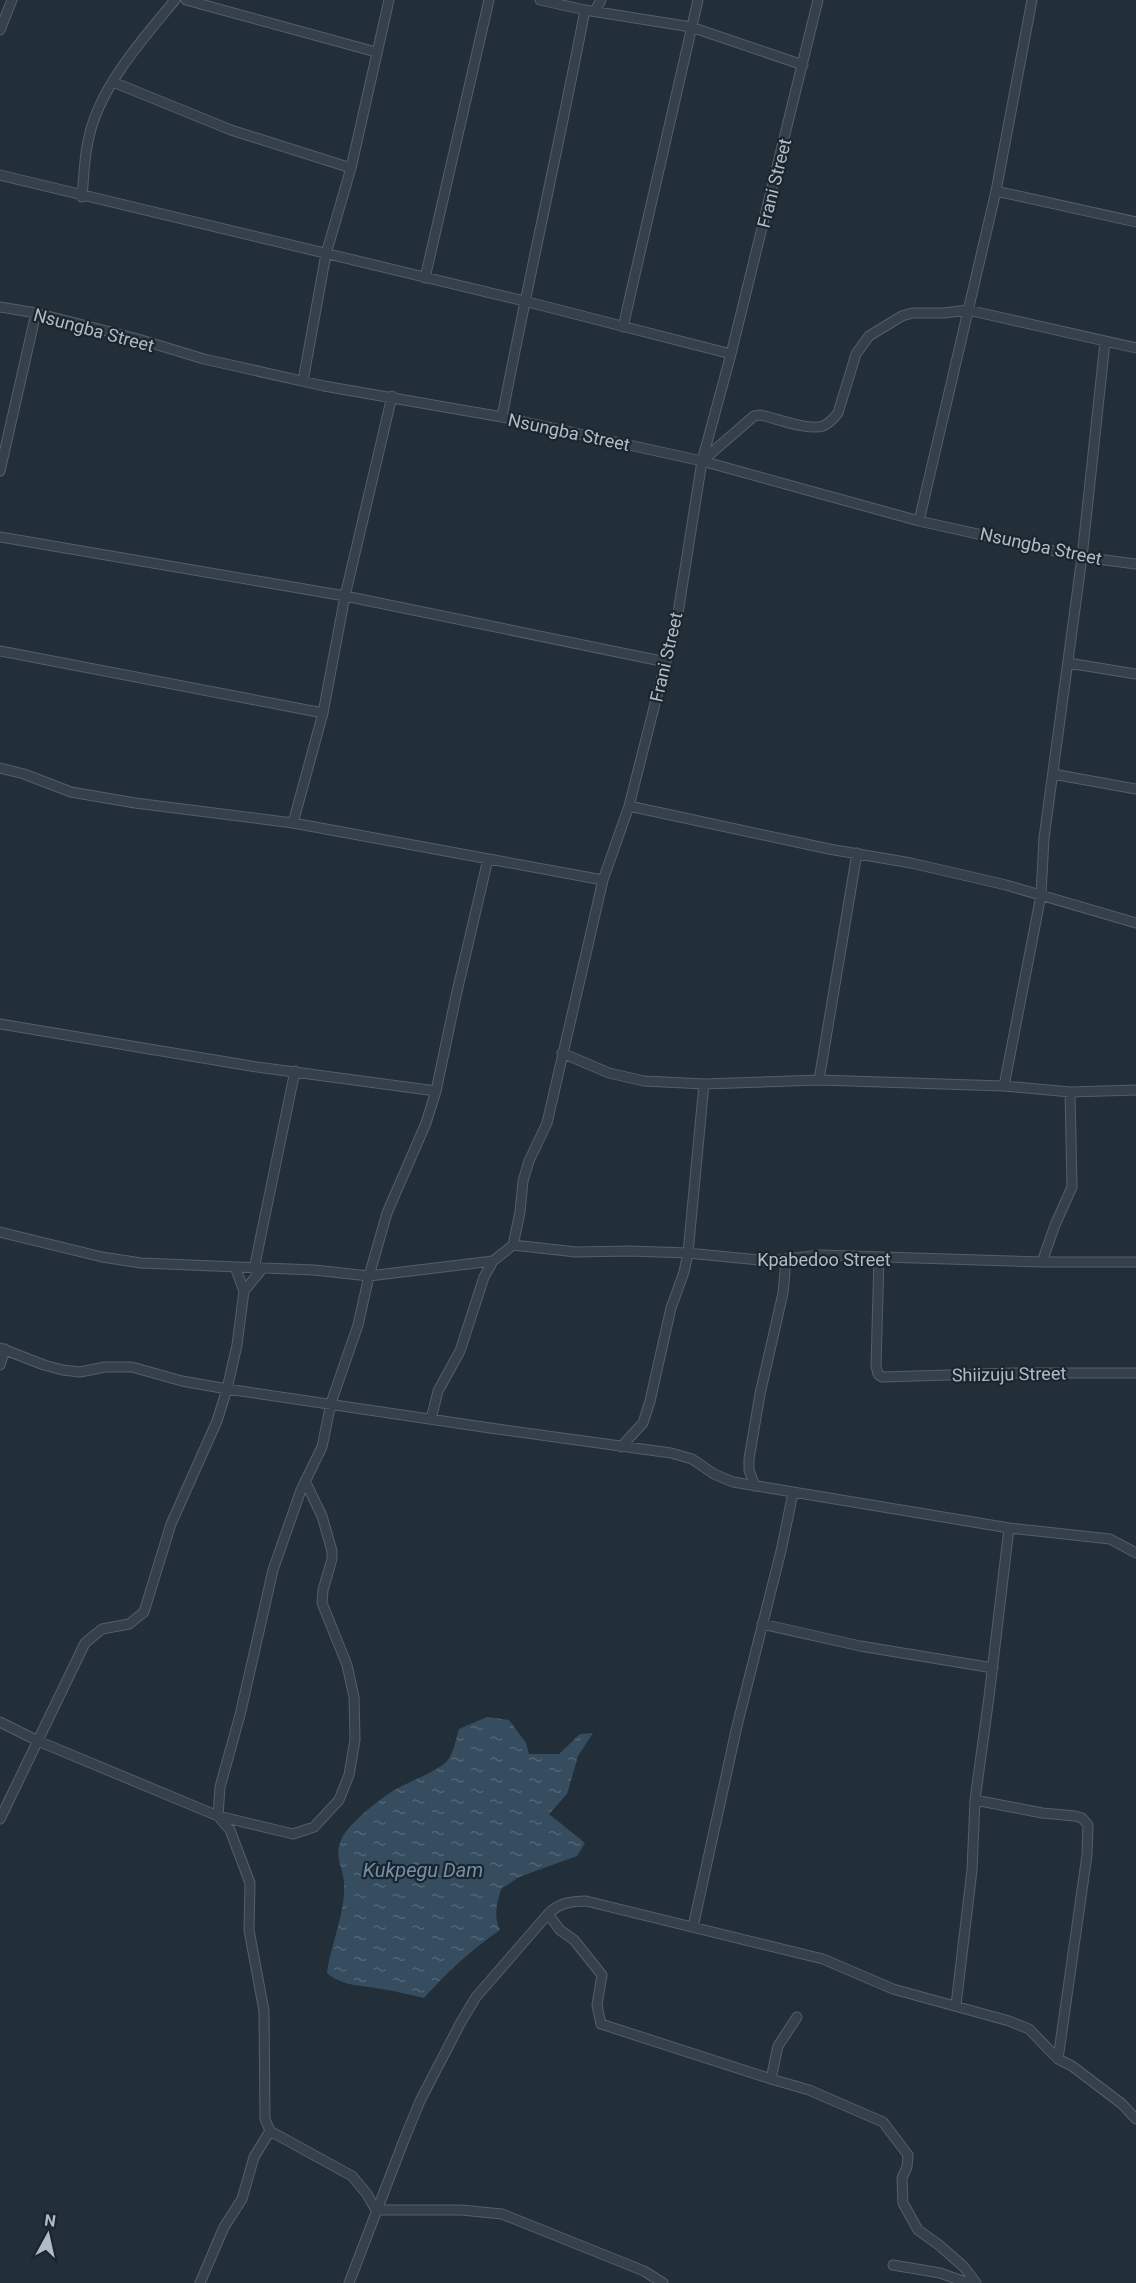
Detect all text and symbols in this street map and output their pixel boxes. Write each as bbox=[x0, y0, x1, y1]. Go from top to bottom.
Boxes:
street label: Frani Street bbox=[753, 136, 795, 230]
street label: Nsungba Street bbox=[31, 304, 157, 356]
street label: Nsungba Street bbox=[506, 409, 632, 455]
street label: Nsungba Street bbox=[978, 523, 1104, 569]
street label: Frani Street bbox=[645, 610, 687, 704]
street label: Kpabedoo Street bbox=[757, 1249, 891, 1270]
street label: Shiizuju Street bbox=[952, 1363, 1066, 1385]
water label: Kukpegu Dam bbox=[363, 1858, 483, 1882]
north arrow bbox=[18, 2205, 78, 2265]
text: N bbox=[43, 2210, 57, 2231]

